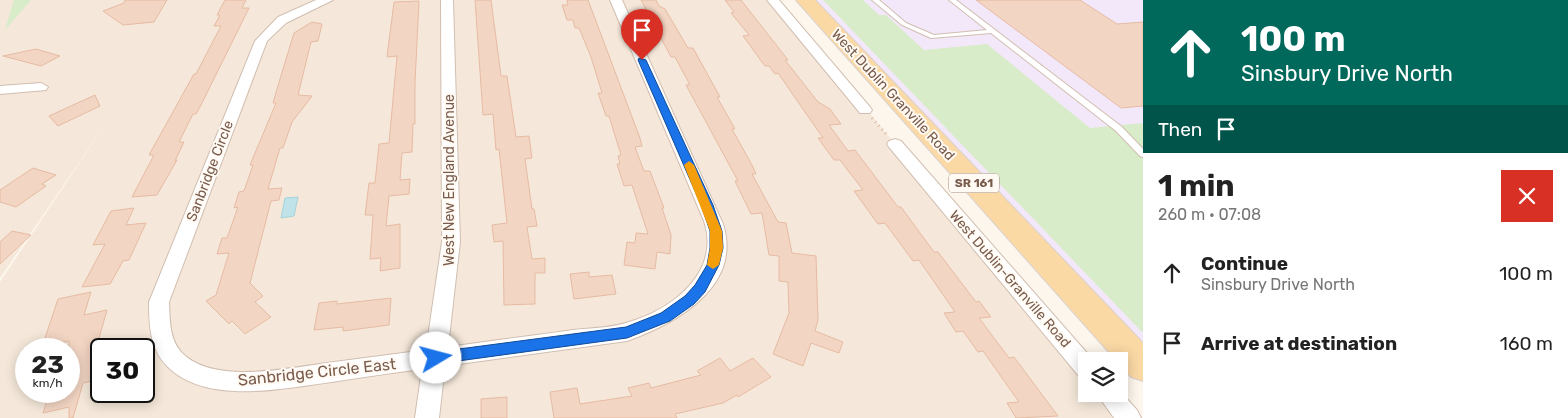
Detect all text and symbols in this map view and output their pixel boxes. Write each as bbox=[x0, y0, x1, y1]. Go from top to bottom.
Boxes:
pin bbox=[621, 9, 663, 60]
icon: arrive bbox=[628, 16, 656, 44]
text: 100 m bbox=[1241, 18, 1346, 60]
icon: ahead bbox=[1158, 20, 1223, 85]
street label: West Dublin Granville Road bbox=[828, 26, 958, 164]
text: Sinsbury Drive North bbox=[1241, 60, 1453, 87]
street label: West New England Avenue bbox=[441, 94, 458, 266]
icon: arrive bbox=[1212, 115, 1240, 143]
street label: Sanbridge Circle bbox=[183, 118, 237, 224]
text: Then bbox=[1158, 118, 1202, 141]
text: 1 min bbox=[1158, 168, 1235, 204]
button: close bbox=[1501, 170, 1553, 222]
road number: SR 161 bbox=[949, 174, 999, 192]
text: 260 m · 07:08 bbox=[1158, 205, 1261, 224]
street label: West Dublin-Granville Road bbox=[946, 207, 1074, 351]
text: Continue bbox=[1201, 252, 1288, 275]
icon: ahead bbox=[1158, 259, 1186, 287]
text: 100 m bbox=[1499, 262, 1553, 285]
text: Sinsbury Drive North bbox=[1201, 275, 1355, 294]
icon: arrive bbox=[1158, 329, 1186, 357]
position arrow bbox=[409, 331, 461, 383]
text: Arrive at destination bbox=[1201, 332, 1397, 355]
text: 160 m bbox=[1500, 332, 1553, 355]
speed limit sign: 30 bbox=[90, 338, 155, 403]
text: 23 bbox=[31, 350, 64, 379]
map controls bbox=[1078, 352, 1128, 402]
button: layers bbox=[1078, 352, 1128, 402]
street label: Sanbridge Circle East bbox=[237, 354, 397, 390]
text: km/h bbox=[33, 376, 62, 390]

